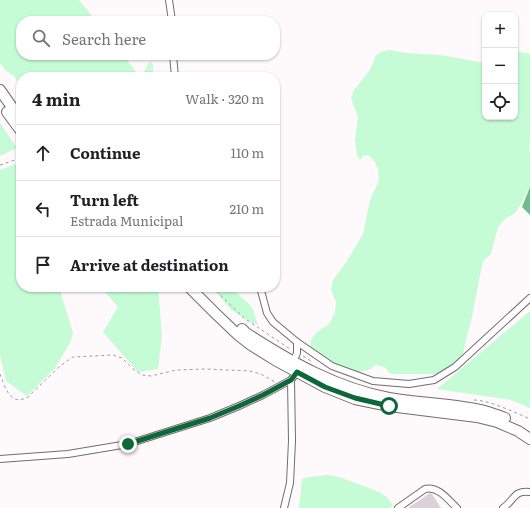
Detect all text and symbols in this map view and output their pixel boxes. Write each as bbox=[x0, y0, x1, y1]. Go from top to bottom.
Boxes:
map controls bbox=[482, 12, 518, 120]
button: + bbox=[482, 12, 518, 48]
search box bbox=[16, 16, 280, 60]
icon: search bbox=[30, 27, 52, 49]
text: Search here bbox=[62, 27, 146, 50]
button: − bbox=[482, 48, 518, 84]
button: locate bbox=[482, 84, 518, 120]
text: 4 min bbox=[32, 86, 81, 111]
text: Walk · 320 m bbox=[185, 89, 264, 108]
text: Continue bbox=[70, 141, 140, 164]
icon: ahead bbox=[32, 142, 54, 164]
text: 110 m bbox=[231, 143, 264, 162]
text: Turn left bbox=[70, 188, 139, 211]
icon: left bbox=[32, 198, 54, 220]
text: 210 m bbox=[229, 199, 264, 218]
text: Estrada Municipal bbox=[70, 211, 183, 230]
text: Arrive at destination bbox=[70, 253, 229, 276]
icon: arrive bbox=[32, 254, 54, 276]
route start bbox=[380, 397, 398, 415]
route end bbox=[119, 435, 137, 453]

